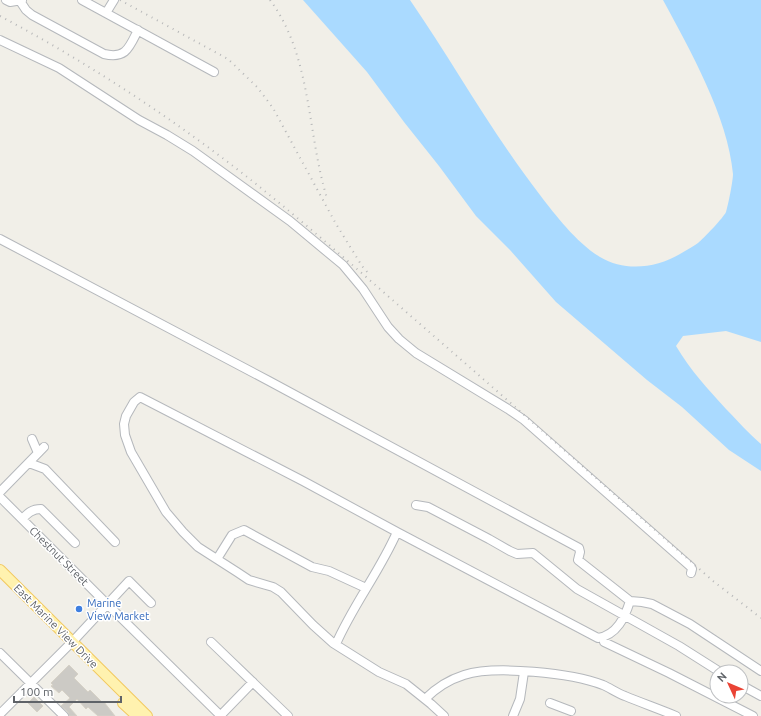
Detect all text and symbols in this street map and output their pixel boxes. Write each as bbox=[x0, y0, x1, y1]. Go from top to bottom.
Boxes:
street label: Chestnut Street bbox=[27, 524, 91, 588]
street label: East Marine View Drive bbox=[12, 582, 100, 670]
place label: Marine View Market bbox=[87, 597, 150, 622]
marker: Marine View Market bbox=[74, 604, 84, 614]
north arrow bbox=[709, 664, 749, 704]
text: N bbox=[715, 670, 729, 684]
scale bar bbox=[14, 678, 121, 704]
text: 100 m bbox=[20, 685, 53, 698]

